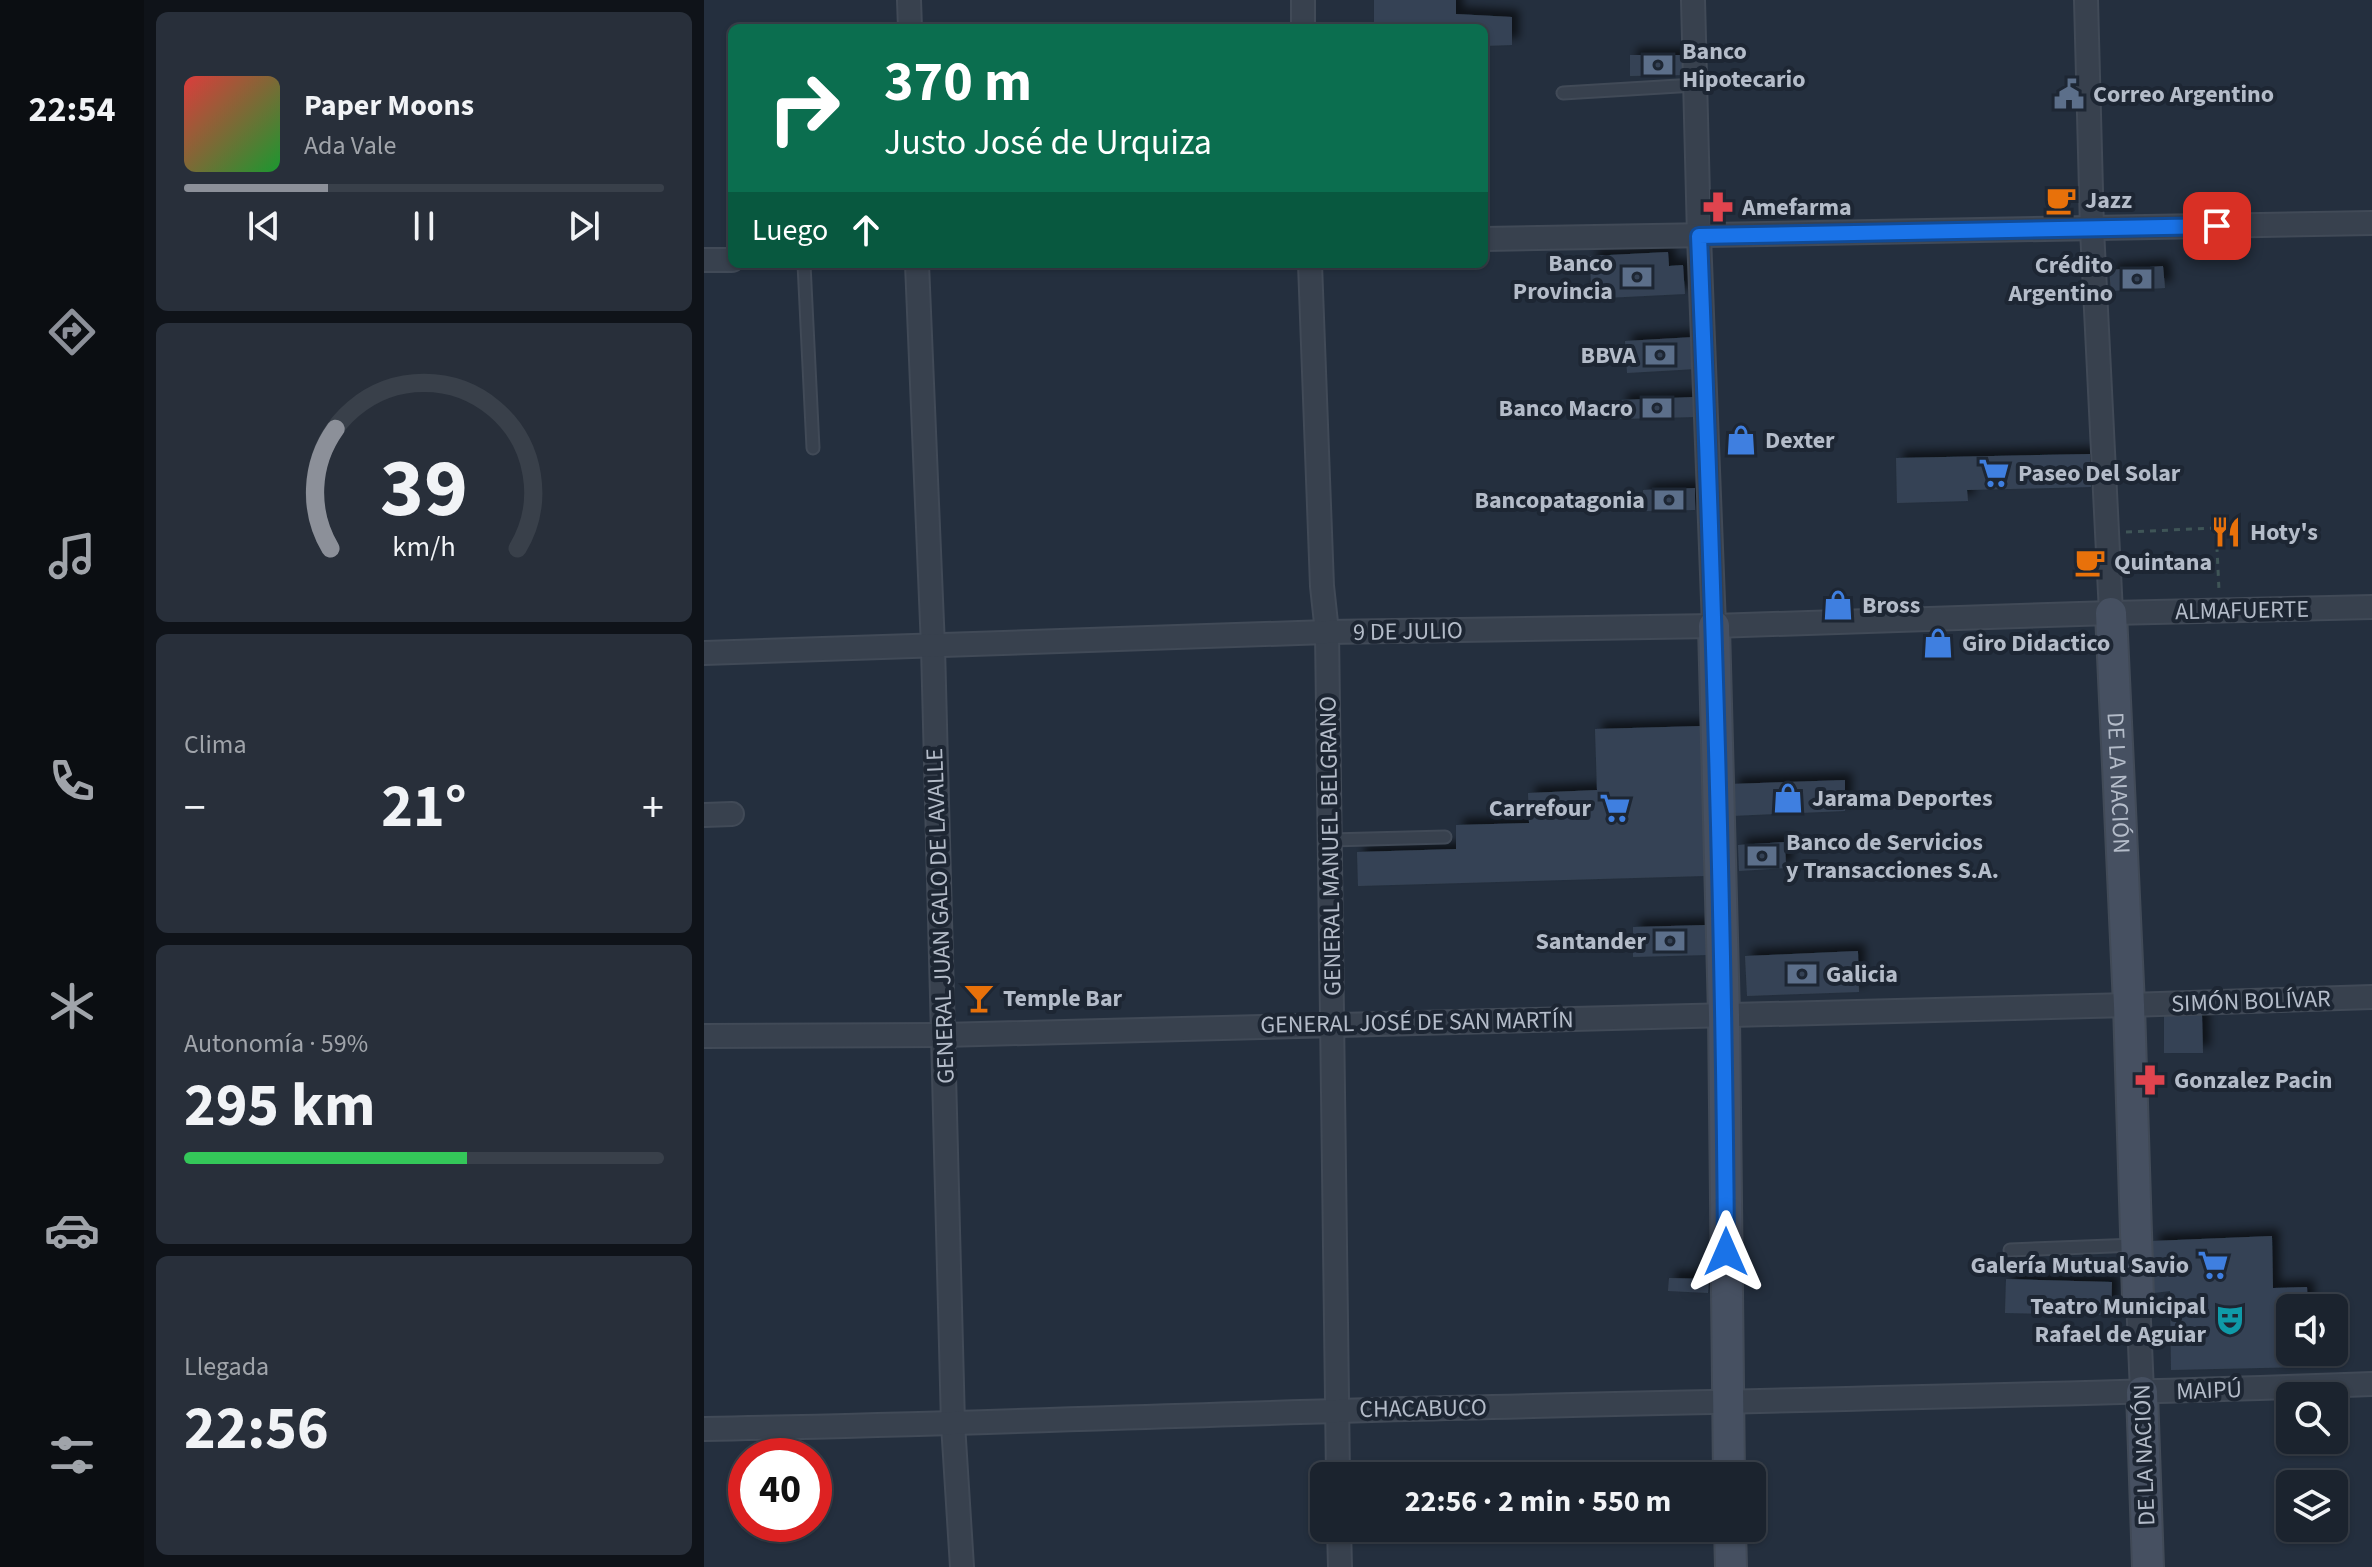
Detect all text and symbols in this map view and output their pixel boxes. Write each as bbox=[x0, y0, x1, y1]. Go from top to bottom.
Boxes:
place label: Banco Hipotecario bbox=[1682, 34, 1806, 97]
text: 370 m bbox=[884, 43, 1032, 122]
bank icon: Banco Hipotecario bbox=[1641, 48, 1675, 82]
icon: right bbox=[752, 56, 856, 160]
public building icon: Correo Argentino bbox=[2052, 77, 2086, 111]
place label: Correo Argentino bbox=[2093, 77, 2274, 112]
text: 22:54 bbox=[29, 84, 115, 135]
text: Paper Moons bbox=[304, 84, 474, 127]
text: Justo José de Urquiza bbox=[884, 117, 1212, 168]
text: Ada Vale bbox=[304, 127, 396, 164]
cafe icon: Jazz bbox=[2044, 183, 2078, 217]
place label: Jazz bbox=[2085, 183, 2132, 218]
pharmacy icon: Amefarma bbox=[1701, 190, 1735, 224]
place label: Amefarma bbox=[1741, 190, 1852, 225]
pin bbox=[2183, 192, 2251, 260]
icon: previous bbox=[242, 204, 286, 248]
icon: pause bbox=[402, 204, 446, 248]
icon: next bbox=[562, 204, 606, 248]
icon: arrive bbox=[2195, 204, 2239, 248]
icon: ahead bbox=[844, 208, 888, 252]
text: Luego bbox=[752, 209, 828, 252]
place label: Banco Provincia bbox=[1513, 246, 1613, 309]
place label: Crédito Argentino bbox=[2008, 248, 2113, 311]
bank icon: Banco Provincia bbox=[1620, 260, 1654, 294]
bank icon: Crédito Argentino bbox=[2120, 262, 2154, 296]
icon: directions bbox=[44, 304, 100, 360]
place label: BBVA bbox=[1581, 338, 1636, 373]
bank icon: BBVA bbox=[1643, 338, 1677, 372]
place label: Banco Macro bbox=[1499, 391, 1633, 426]
bank icon: Banco Macro bbox=[1640, 391, 1674, 425]
shop icon: Dexter bbox=[1724, 423, 1758, 457]
place label: Dexter bbox=[1765, 423, 1835, 458]
text: 39 bbox=[380, 429, 468, 547]
supermarket icon: Paseo Del Solar bbox=[1977, 456, 2011, 490]
place label: Paseo Del Solar bbox=[2018, 456, 2181, 491]
place label: Bancopatagonia bbox=[1474, 483, 1645, 518]
bank icon: Bancopatagonia bbox=[1652, 483, 1686, 517]
restaurant icon: Hoty's bbox=[2209, 515, 2243, 549]
place label: Hoty's bbox=[2250, 515, 2318, 550]
text: km/h bbox=[392, 527, 456, 567]
icon: music bbox=[44, 528, 100, 584]
cafe icon: Quintana bbox=[2073, 545, 2107, 579]
place label: Quintana bbox=[2114, 545, 2212, 580]
shop icon: Bross bbox=[1821, 588, 1855, 622]
place label: Bross bbox=[1862, 588, 1920, 623]
street label: ALMAFUERTE bbox=[2175, 592, 2309, 629]
street label: 9 DE JULIO bbox=[1353, 613, 1463, 650]
shop icon: Giro Didactico bbox=[1921, 626, 1955, 660]
place label: Giro Didactico bbox=[1962, 626, 2110, 661]
street label: GENERAL MANUEL BELGRANO bbox=[1310, 696, 1351, 996]
street label: DE LA NACIÓN bbox=[2098, 711, 2139, 854]
text: Clima bbox=[184, 726, 247, 763]
street label: GENERAL JUAN GALO DE LAVALLE bbox=[917, 748, 964, 1084]
icon: phone bbox=[44, 753, 100, 809]
text: 21° bbox=[381, 765, 467, 850]
text: − bbox=[184, 777, 206, 840]
text: + bbox=[642, 777, 664, 840]
shop icon: Jarama Deportes bbox=[1771, 781, 1805, 815]
place label: Jarama Deportes bbox=[1812, 781, 1993, 816]
place label: Carrefour bbox=[1489, 791, 1591, 826]
supermarket icon: Carrefour bbox=[1598, 791, 1632, 825]
place label: Banco de Servicios y Transacciones S.A. bbox=[1786, 825, 1999, 888]
bank icon: Banco de Servicios y Transacciones S.A. bbox=[1745, 839, 1779, 873]
place label: Santander bbox=[1535, 924, 1646, 959]
bank icon: Santander bbox=[1653, 924, 1687, 958]
bank icon: Galicia bbox=[1785, 957, 1819, 991]
place label: Galicia bbox=[1826, 957, 1898, 992]
icon: climate bbox=[44, 978, 100, 1034]
bar icon: Temple Bar bbox=[962, 981, 996, 1015]
place label: Temple Bar bbox=[1003, 981, 1123, 1016]
street label: SIMÓN BOLÍVAR bbox=[2171, 981, 2332, 1022]
street label: GENERAL JOSÉ DE SAN MARTÍN bbox=[1260, 1002, 1574, 1043]
text: Autonomía · 59% bbox=[184, 1025, 368, 1062]
pharmacy icon: Gonzalez Pacin bbox=[2133, 1063, 2167, 1097]
place label: Gonzalez Pacin bbox=[2174, 1063, 2332, 1098]
text: 295 km bbox=[184, 1064, 375, 1149]
icon: car bbox=[44, 1202, 100, 1258]
position arrow bbox=[1684, 1210, 1768, 1294]
place label: Galería Mutual Savio bbox=[1971, 1248, 2189, 1283]
supermarket icon: Galería Mutual Savio bbox=[2196, 1248, 2230, 1282]
place label: Teatro Municipal Rafael de Aguiar bbox=[2030, 1289, 2206, 1352]
map controls bbox=[2276, 1294, 2348, 1542]
button: sound bbox=[2276, 1294, 2348, 1366]
theatre icon: Teatro Municipal Rafael de Aguiar bbox=[2213, 1303, 2247, 1337]
text: Llegada bbox=[184, 1348, 269, 1385]
street label: MAIPÚ bbox=[2175, 1372, 2243, 1409]
button: search bbox=[2276, 1382, 2348, 1454]
street label: DE LA NACIÓN bbox=[2125, 1384, 2164, 1526]
text: 22:56 bbox=[184, 1387, 329, 1472]
street label: CHACABUCO bbox=[1359, 1390, 1487, 1427]
icon: filters bbox=[44, 1427, 100, 1483]
speed limit sign: 40 bbox=[728, 1438, 832, 1542]
button: layers bbox=[2276, 1470, 2348, 1542]
text: 22:56 · 2 min · 550 m bbox=[1405, 1480, 1671, 1523]

